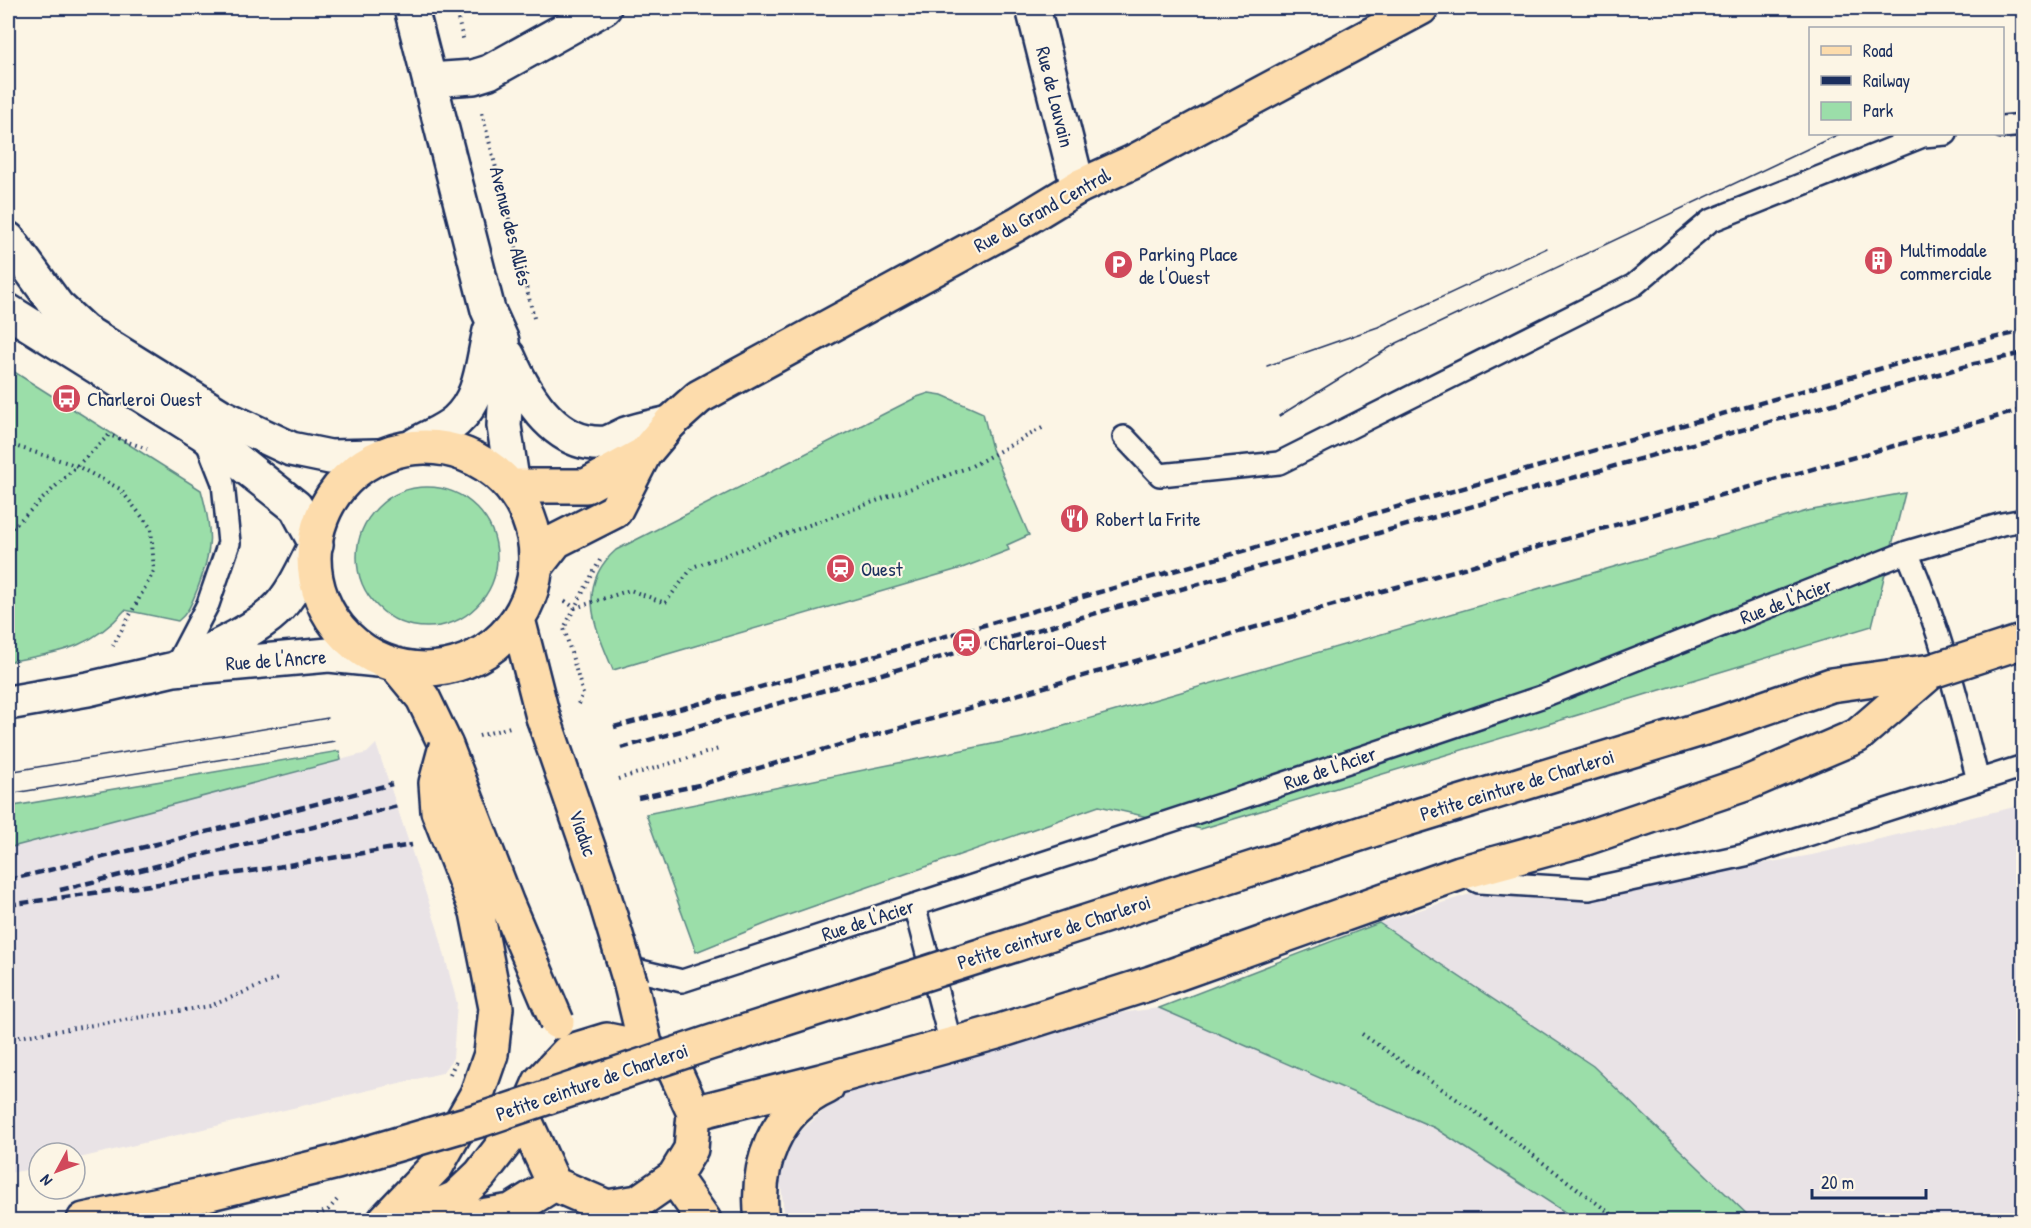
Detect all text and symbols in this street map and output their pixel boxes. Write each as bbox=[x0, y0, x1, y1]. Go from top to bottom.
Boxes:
legend bbox=[1809, 27, 2004, 135]
text: Road bbox=[1863, 38, 1893, 63]
street label: Rue de Louvain bbox=[1030, 44, 1081, 150]
text: Railway bbox=[1863, 68, 1910, 93]
text: Park bbox=[1863, 98, 1894, 123]
street label: Rue du Grand Central bbox=[969, 161, 1116, 258]
street label: Avenue des Alliés bbox=[484, 163, 539, 289]
place label: Multimodale commerciale bbox=[1900, 236, 1992, 286]
place label: Parking Place de l'Ouest bbox=[1139, 240, 1238, 290]
building icon: Multimodale commerciale bbox=[1863, 245, 1895, 277]
parking icon: Parking Place de l'Ouest bbox=[1102, 249, 1134, 281]
bus stop icon: Charleroi Ouest bbox=[50, 383, 82, 415]
place label: Charleroi Ouest bbox=[87, 385, 203, 412]
restaurant icon: Robert la Frite bbox=[1059, 503, 1091, 535]
place label: Robert la Frite bbox=[1096, 505, 1201, 532]
station icon: Ouest bbox=[824, 553, 856, 585]
place label: Ouest bbox=[861, 555, 904, 582]
street label: Rue de l'Acier bbox=[1736, 571, 1836, 630]
station icon: Charleroi-Ouest bbox=[951, 627, 983, 659]
place label: Charleroi-Ouest bbox=[988, 629, 1107, 656]
street label: Rue de l'Ancre bbox=[225, 643, 327, 676]
street label: Rue de l'Acier bbox=[1280, 739, 1380, 796]
street label: Petite ceinture de Charleroi bbox=[1417, 742, 1617, 827]
street label: Viaduc bbox=[563, 806, 604, 860]
street label: Petite ceinture de Charleroi bbox=[954, 888, 1154, 976]
street label: Rue de l'Acier bbox=[818, 892, 918, 947]
street label: Petite ceinture de Charleroi bbox=[492, 1036, 692, 1127]
north arrow bbox=[27, 1141, 87, 1201]
scale bar bbox=[1812, 1162, 1926, 1200]
text: N bbox=[34, 1170, 57, 1191]
text: 20 m bbox=[1821, 1170, 1854, 1195]

